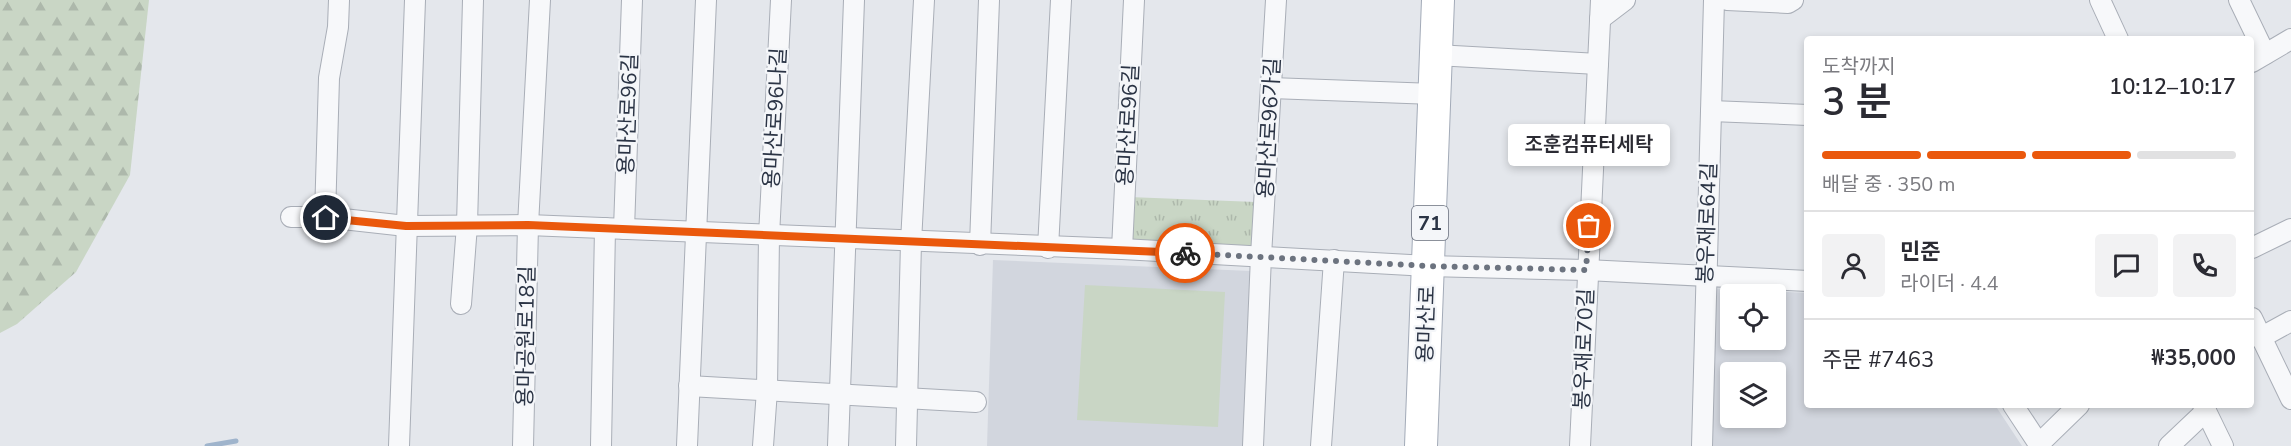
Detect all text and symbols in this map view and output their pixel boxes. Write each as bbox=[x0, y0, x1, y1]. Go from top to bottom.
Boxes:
street label: 용마산로96나길 bbox=[757, 47, 793, 189]
street label: 용마산로96길 bbox=[612, 53, 644, 175]
text: 도착까지 bbox=[1822, 53, 1896, 80]
street label: 용마산로96가길 bbox=[1251, 57, 1287, 199]
street label: 용마산로96길 bbox=[1111, 63, 1145, 187]
text: 10:12–10:17 bbox=[2109, 72, 2236, 102]
text: 3 분 bbox=[1822, 76, 1892, 129]
callout: 조훈컴퓨터세탁 bbox=[1508, 124, 1670, 166]
text: 조훈컴퓨터세탁 bbox=[1525, 131, 1653, 158]
street label: 봉우재로64길 bbox=[1691, 162, 1723, 284]
text: 배달 중 · 350 m bbox=[1822, 171, 1955, 198]
pin bbox=[300, 192, 351, 243]
pin bbox=[1563, 200, 1614, 251]
icon: home bbox=[309, 201, 342, 234]
road number: 71 bbox=[1412, 206, 1448, 240]
icon: bag bbox=[1572, 209, 1605, 242]
courier bbox=[1155, 223, 1215, 283]
button: person bbox=[1822, 234, 1885, 297]
button: chat bbox=[2095, 234, 2158, 297]
button: phone bbox=[2173, 234, 2236, 297]
icon: bike bbox=[1169, 237, 1202, 270]
text: 민준 bbox=[1900, 237, 1940, 267]
street label: 용마공원로18길 bbox=[511, 265, 541, 407]
text: 라이더 · 4.4 bbox=[1900, 270, 1999, 297]
map controls bbox=[1720, 284, 1786, 428]
button: locate bbox=[1720, 284, 1786, 350]
street label: 용마산로 bbox=[1411, 285, 1441, 363]
street label: 봉우재로70길 bbox=[1568, 288, 1600, 410]
text: ₩35,000 bbox=[2151, 343, 2236, 373]
text: 주문 #7463 bbox=[1822, 345, 1934, 375]
button: layers bbox=[1720, 362, 1786, 428]

